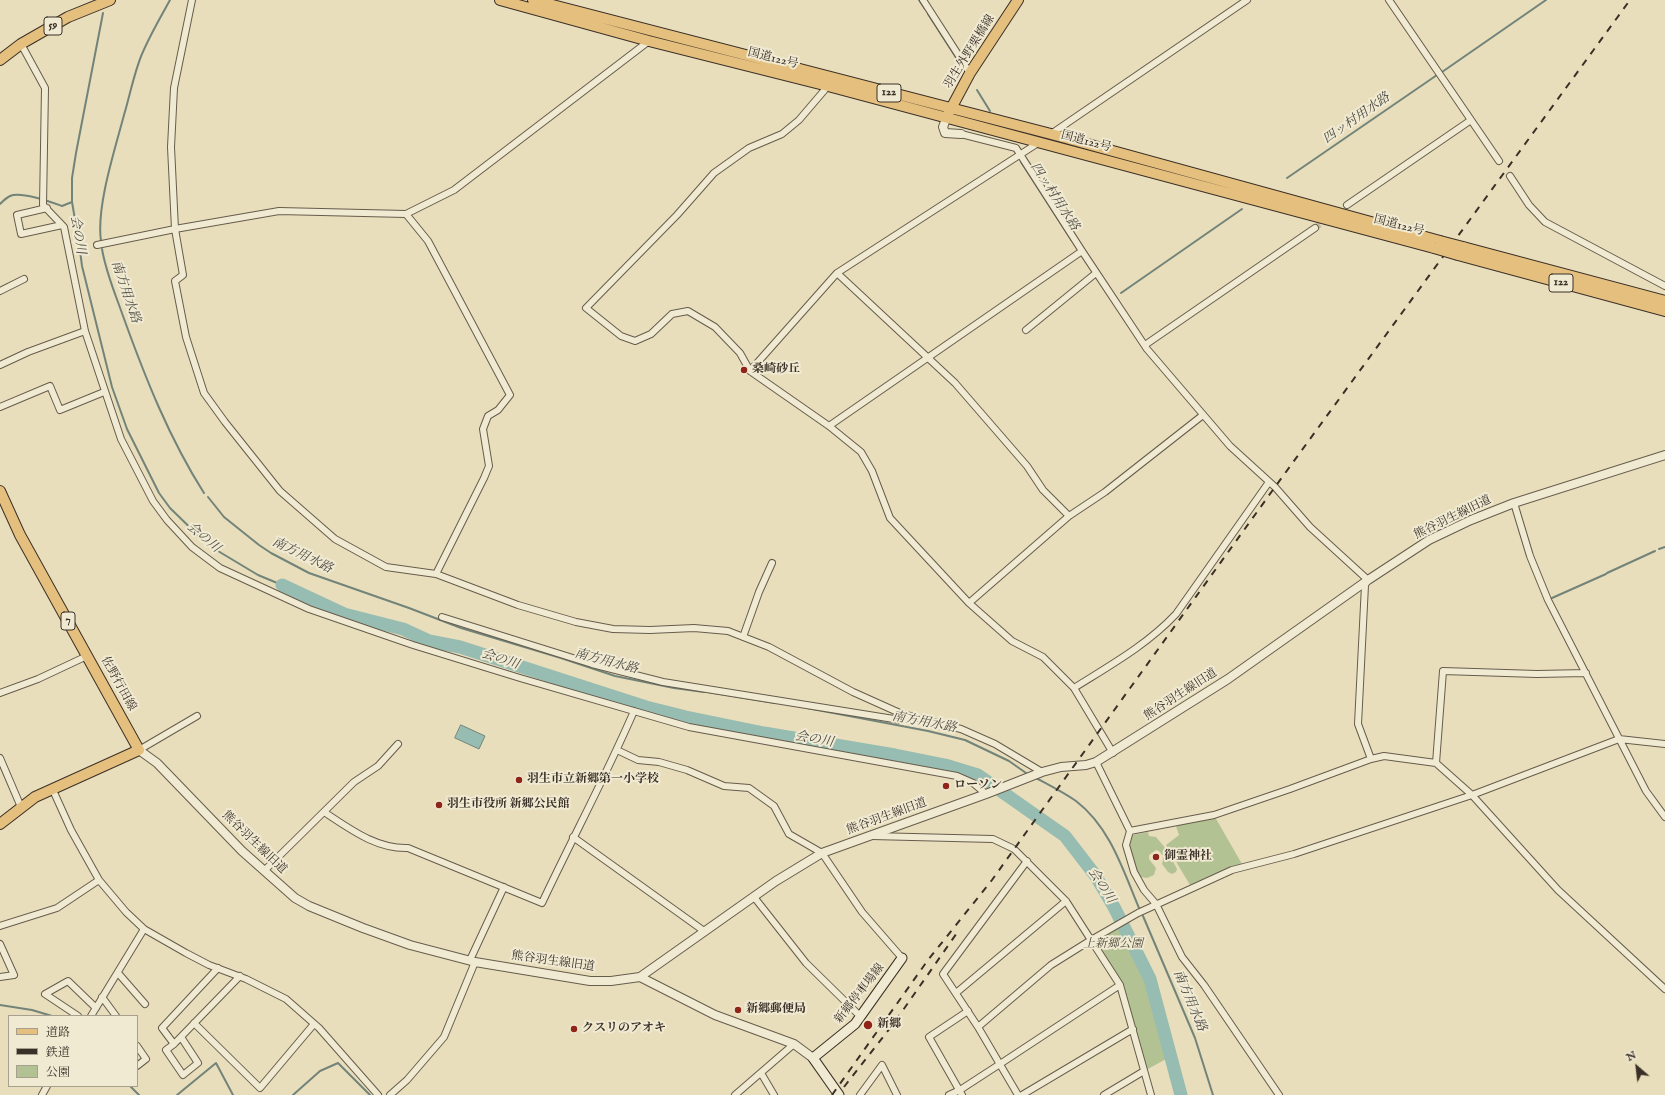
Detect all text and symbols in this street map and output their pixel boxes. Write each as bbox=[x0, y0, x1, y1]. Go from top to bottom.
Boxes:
street label: 羽生外野栗橋線 bbox=[942, 13, 998, 91]
road number: 59 bbox=[44, 17, 62, 35]
street label: 国道122号 bbox=[746, 46, 800, 72]
road number: 122 bbox=[877, 84, 901, 102]
water label: 四ッ村用水路 bbox=[1321, 90, 1393, 148]
street label: 国道122号 bbox=[1059, 128, 1113, 156]
water label: 四ッ村用水路 bbox=[1026, 160, 1082, 234]
street label: 国道122号 bbox=[1372, 213, 1426, 239]
water label: 会の川 bbox=[66, 215, 88, 255]
water label: 南方用水路 bbox=[107, 259, 143, 325]
road number: 122 bbox=[1549, 274, 1573, 292]
place label: 桑崎砂丘 bbox=[752, 363, 800, 377]
marker: 桑崎砂丘 bbox=[739, 365, 749, 375]
street label: 熊谷羽生線旧道 bbox=[1412, 493, 1494, 543]
water label: 会の川 bbox=[183, 519, 223, 557]
water label: 南方用水路 bbox=[269, 535, 335, 577]
road number: 7 bbox=[61, 612, 75, 630]
water label: 南方用水路 bbox=[573, 646, 639, 678]
water label: 会の川 bbox=[479, 647, 521, 673]
street label: 佐野行田線 bbox=[97, 654, 139, 714]
street label: 熊谷羽生線旧道 bbox=[1142, 666, 1220, 724]
water label: 南方用水路 bbox=[891, 709, 957, 737]
water label: 会の川 bbox=[793, 729, 835, 751]
place label: 羽生市立新郷第一小学校 bbox=[527, 773, 659, 787]
marker: 羽生市立新郷第一小学校 bbox=[514, 775, 524, 785]
place label: ローソン bbox=[954, 779, 1002, 793]
marker: ローソン bbox=[941, 781, 951, 791]
street label: 熊谷羽生線旧道 bbox=[845, 796, 929, 838]
place label: 羽生市役所 新郷公民館 bbox=[447, 798, 570, 812]
marker: 羽生市役所 新郷公民館 bbox=[434, 800, 444, 810]
street label: 熊谷羽生線旧道 bbox=[219, 809, 289, 877]
place label: 御霊神社 bbox=[1164, 850, 1212, 864]
marker: 御霊神社 bbox=[1151, 852, 1161, 862]
water label: 会の川 bbox=[1084, 865, 1118, 907]
park label: 上新郷公園 bbox=[1083, 938, 1143, 952]
street label: 熊谷羽生線旧道 bbox=[510, 949, 596, 975]
street label: 新郷停車場線 bbox=[832, 961, 888, 1027]
water label: 南方用水路 bbox=[1169, 968, 1209, 1034]
place label: 新郷郵便局 bbox=[746, 1003, 806, 1017]
marker: 新郷郵便局 bbox=[733, 1005, 743, 1015]
legend bbox=[8, 1015, 138, 1087]
place label: 新郷 bbox=[877, 1018, 901, 1032]
marker: 新郷 bbox=[862, 1019, 874, 1031]
place label: クスリのアオキ bbox=[582, 1022, 666, 1036]
marker: クスリのアオキ bbox=[569, 1024, 579, 1034]
text: 道路 bbox=[46, 1025, 70, 1040]
text: 鉄道 bbox=[46, 1045, 70, 1060]
north arrow bbox=[1617, 1047, 1657, 1087]
text: N bbox=[1624, 1048, 1639, 1065]
text: 公園 bbox=[46, 1065, 70, 1080]

